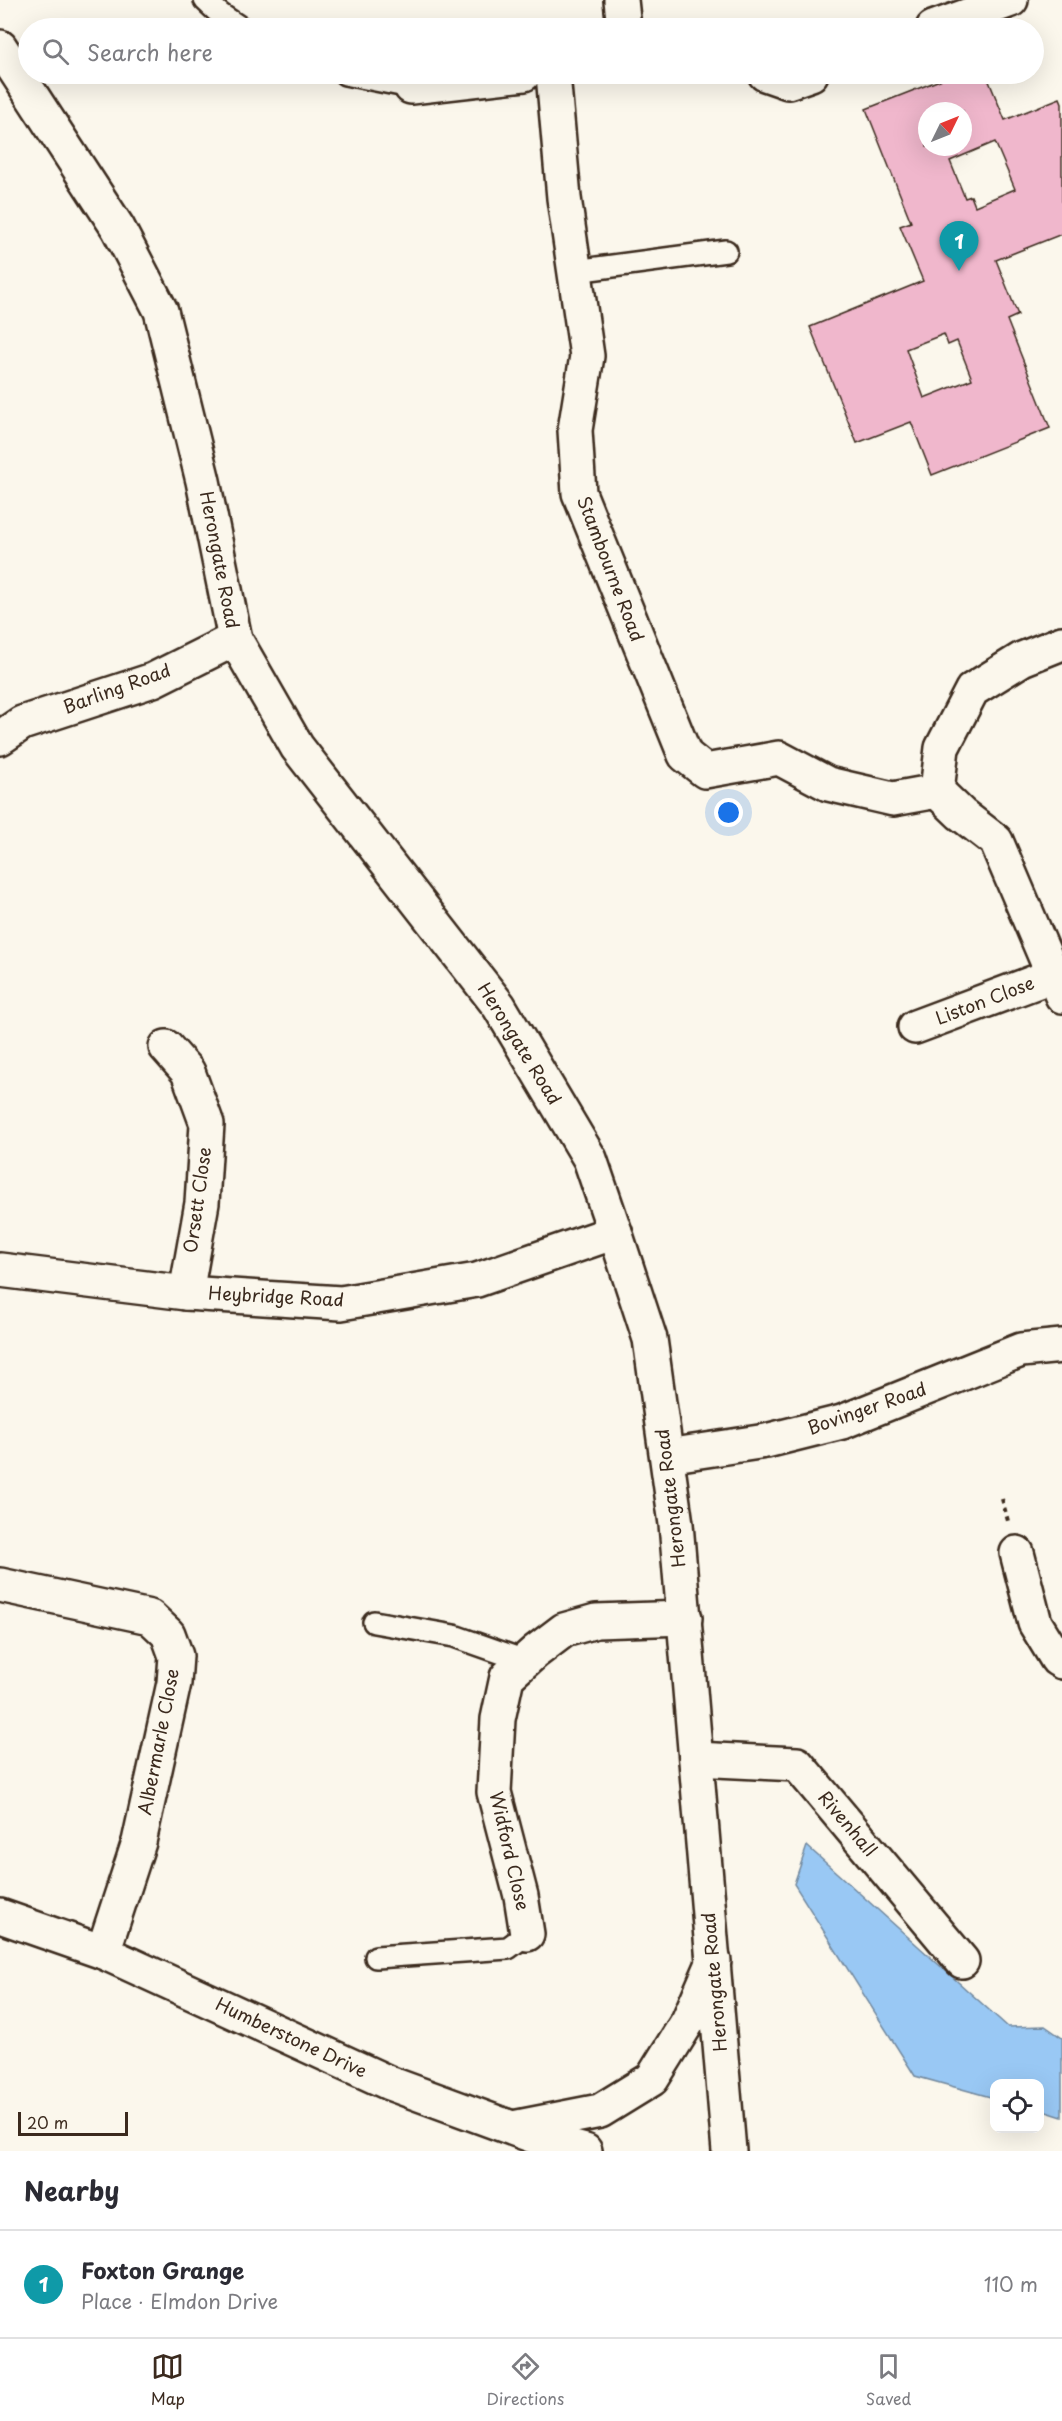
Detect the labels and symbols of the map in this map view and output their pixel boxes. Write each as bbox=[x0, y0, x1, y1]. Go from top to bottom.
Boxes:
north arrow bbox=[918, 102, 972, 156]
pin: 1 bbox=[940, 222, 978, 271]
street label: Herongate Road bbox=[194, 489, 247, 631]
street label: Stambourne Road bbox=[571, 492, 652, 645]
street label: Barling Road bbox=[59, 656, 174, 720]
your location bbox=[714, 798, 743, 827]
street label: Liston Close bbox=[931, 968, 1038, 1031]
street label: Herongate Road bbox=[472, 977, 569, 1110]
street label: Orsett Close bbox=[176, 1145, 217, 1254]
street label: Heybridge Road bbox=[208, 1278, 345, 1313]
street label: Bovinger Road bbox=[803, 1375, 930, 1441]
street label: Herongate Road bbox=[648, 1427, 691, 1569]
street label: Albermarle Close bbox=[130, 1666, 185, 1817]
street label: Rivenhall bbox=[812, 1784, 884, 1862]
street label: Widford Close bbox=[484, 1789, 537, 1913]
street label: Herongate Road bbox=[694, 1911, 733, 2053]
street label: Humberstone Drive bbox=[211, 1990, 372, 2084]
scale bar bbox=[18, 2109, 128, 2136]

